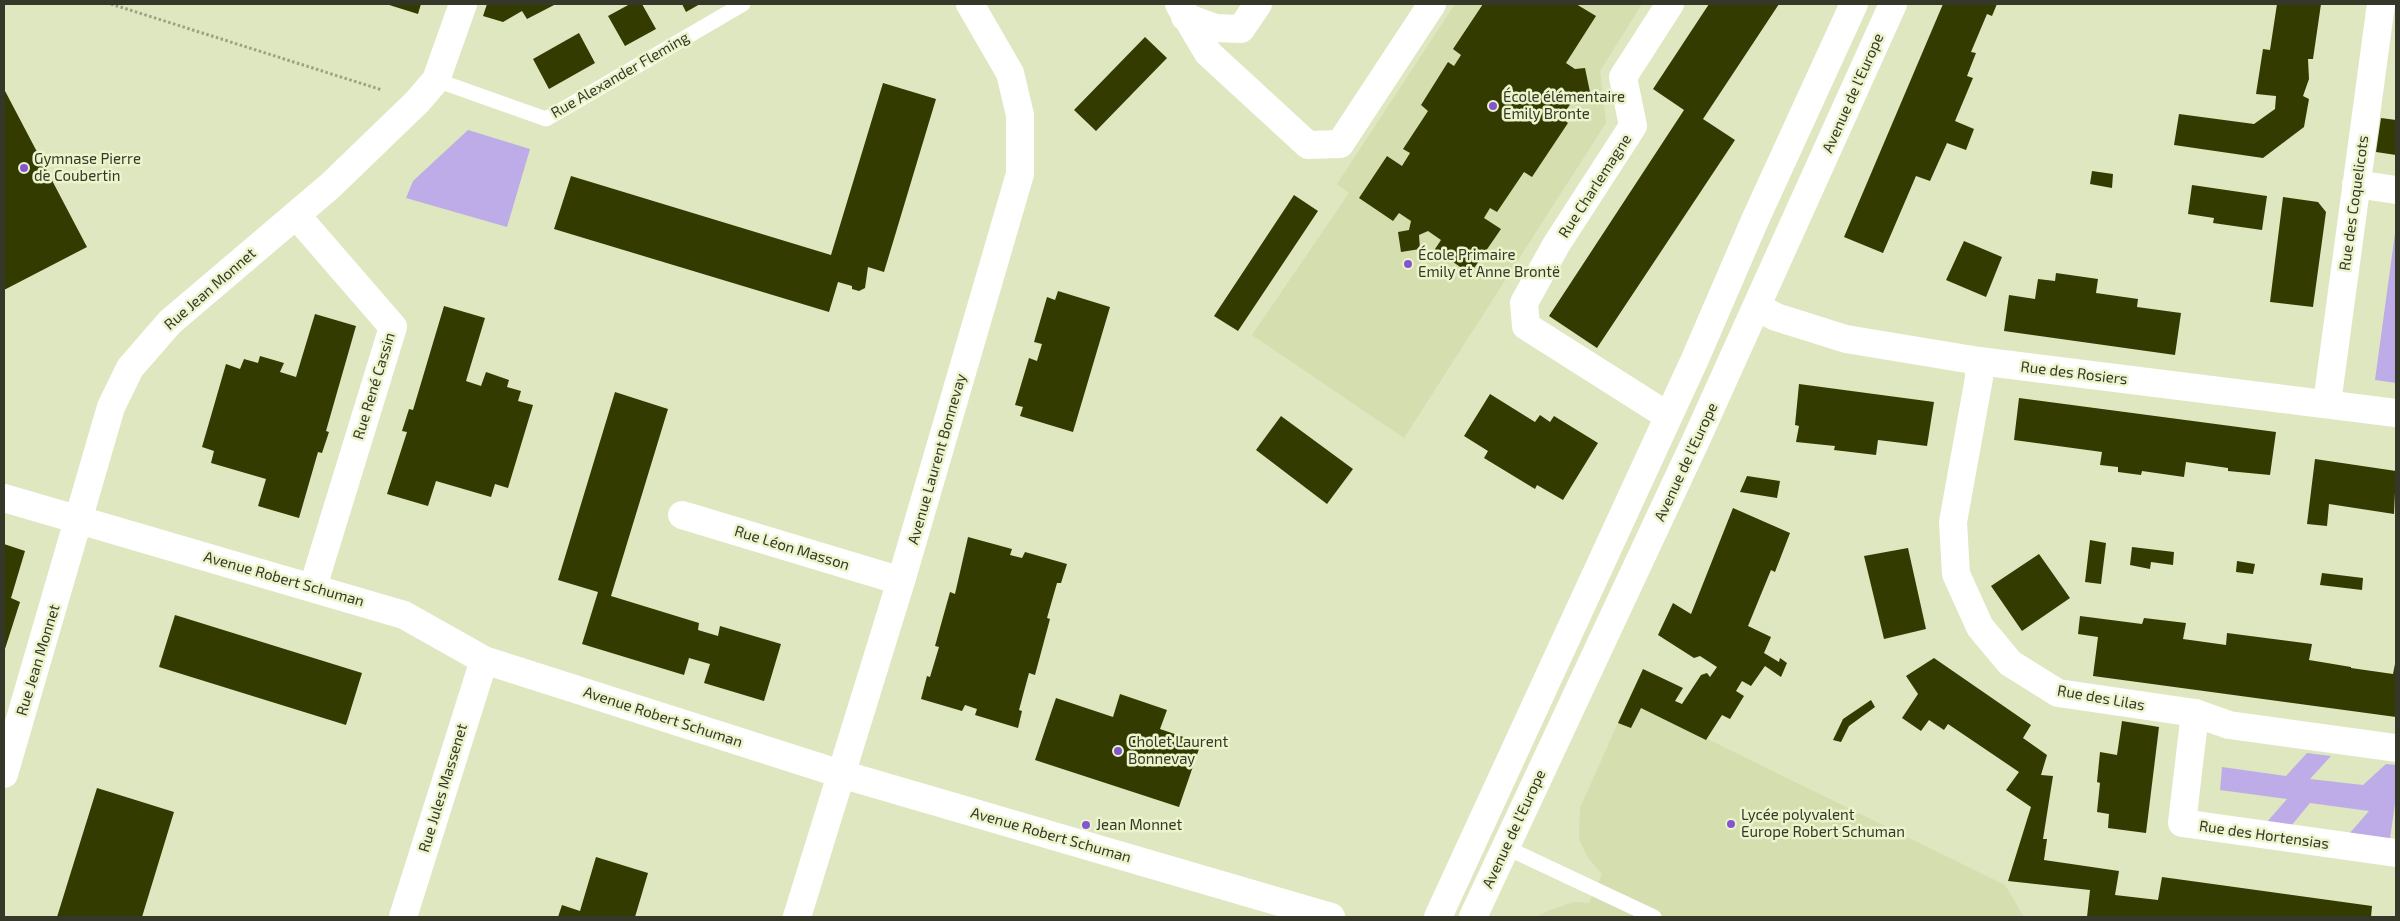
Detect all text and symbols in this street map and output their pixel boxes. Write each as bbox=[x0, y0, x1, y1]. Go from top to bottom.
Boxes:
street label: Rue Alexander Fleming bbox=[548, 28, 692, 122]
street label: Avenue de l’Europe bbox=[1819, 30, 1887, 156]
place label: École élémentaire Emily Bronte bbox=[1503, 88, 1625, 123]
marker: École élémentaire Emily Bronte bbox=[1487, 100, 1499, 112]
street label: Rue Charlemagne bbox=[1555, 131, 1635, 241]
street label: Rue des Coquelicots bbox=[2336, 134, 2372, 272]
place label: Gymnase Pierre de Coubertin bbox=[34, 150, 141, 185]
marker: Gymnase Pierre de Coubertin bbox=[18, 162, 30, 174]
street label: Rue Jean Monnet bbox=[160, 244, 260, 334]
place label: École Primaire Emily et Anne Brontë bbox=[1418, 246, 1560, 281]
marker: École Primaire Emily et Anne Brontë bbox=[1402, 258, 1414, 270]
street label: Rue René Cassin bbox=[349, 330, 399, 442]
street label: Rue des Rosiers bbox=[2020, 358, 2128, 388]
street label: Avenue Laurent Bonnevay bbox=[904, 371, 970, 547]
street label: Avenue de l’Europe bbox=[1651, 400, 1721, 524]
street label: Rue Léon Masson bbox=[732, 522, 852, 574]
street label: Avenue Robert Schuman bbox=[202, 547, 366, 611]
street label: Rue Jean Monnet bbox=[13, 602, 63, 718]
street label: Rue des Lilas bbox=[2056, 681, 2146, 715]
street label: Avenue Robert Schuman bbox=[581, 683, 745, 751]
street label: Rue Jules Massenet bbox=[415, 722, 471, 854]
place label: Cholet Laurent Bonnevay bbox=[1128, 733, 1228, 768]
marker: Cholet Laurent Bonnevay bbox=[1112, 745, 1124, 757]
street label: Avenue de l’Europe bbox=[1479, 767, 1549, 891]
street label: Avenue Robert Schuman bbox=[969, 803, 1133, 867]
place label: Lycée polyvalent Europe Robert Schuman bbox=[1741, 806, 1905, 841]
place label: Jean Monnet bbox=[1096, 816, 1182, 834]
street label: Rue des Hortensias bbox=[2198, 817, 2330, 853]
marker: Lycée polyvalent Europe Robert Schuman bbox=[1725, 818, 1737, 830]
marker: Jean Monnet bbox=[1080, 819, 1092, 831]

